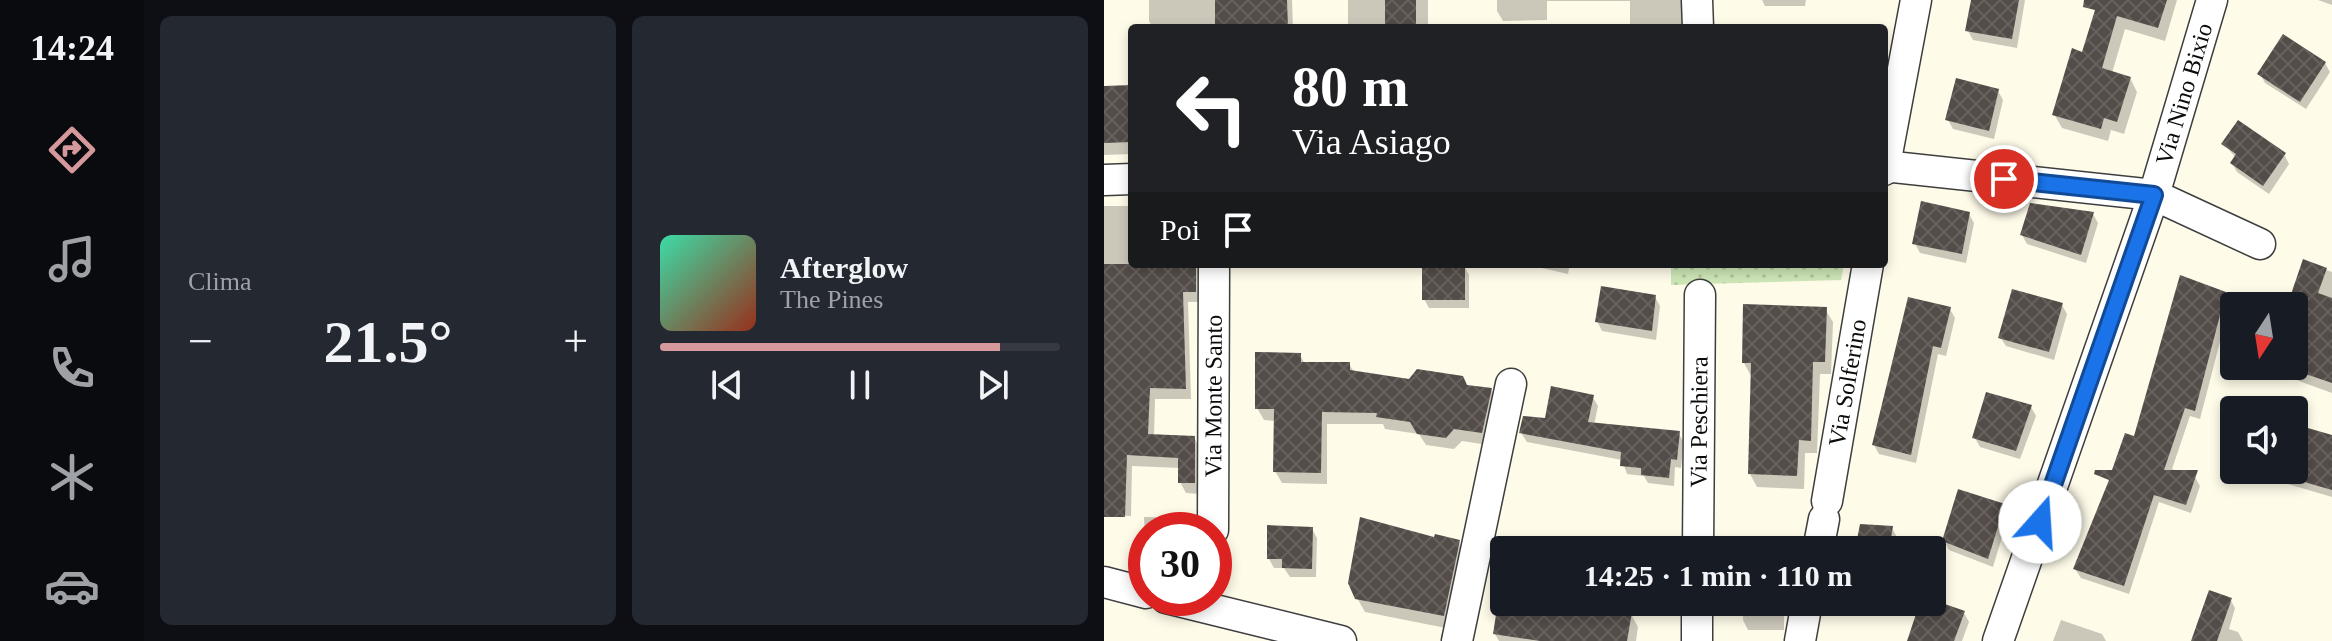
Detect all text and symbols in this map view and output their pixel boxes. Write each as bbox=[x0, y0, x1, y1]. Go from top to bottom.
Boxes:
street label: Via Nino Bixio bbox=[2151, 20, 2217, 168]
text: 14:24 bbox=[30, 28, 114, 68]
icon: left bbox=[1160, 56, 1264, 160]
text: 80 m bbox=[1292, 56, 1409, 118]
icon: directions bbox=[44, 122, 100, 178]
text: Via Asiago bbox=[1292, 122, 1451, 162]
pin bbox=[1970, 145, 2038, 213]
icon: arrive bbox=[1982, 157, 2026, 201]
icon: arrive bbox=[1216, 208, 1260, 252]
text: Poi bbox=[1160, 213, 1200, 246]
icon: music bbox=[44, 231, 100, 287]
text: Afterglow bbox=[780, 251, 908, 284]
text: Clima bbox=[188, 267, 252, 296]
text: The Pines bbox=[780, 285, 883, 314]
north arrow bbox=[2220, 292, 2308, 380]
map controls bbox=[2220, 292, 2308, 484]
text: 21.5° bbox=[324, 309, 453, 375]
street label: Via Monte Santo bbox=[1200, 315, 1227, 477]
text: − bbox=[188, 317, 213, 366]
text: + bbox=[563, 317, 588, 366]
street label: Via Solferino bbox=[1824, 317, 1871, 448]
icon: phone bbox=[44, 340, 100, 396]
street label: Via Peschiera bbox=[1685, 356, 1713, 488]
icon: previous bbox=[705, 363, 749, 407]
icon: pause bbox=[838, 363, 882, 407]
icon: next bbox=[971, 363, 1015, 407]
button: sound bbox=[2220, 396, 2308, 484]
icon: climate bbox=[44, 449, 100, 505]
position arrow bbox=[1998, 480, 2082, 564]
speed limit sign: 30 bbox=[1128, 512, 1232, 616]
icon: car bbox=[44, 558, 100, 614]
text: 14:25 · 1 min · 110 m bbox=[1584, 559, 1852, 592]

